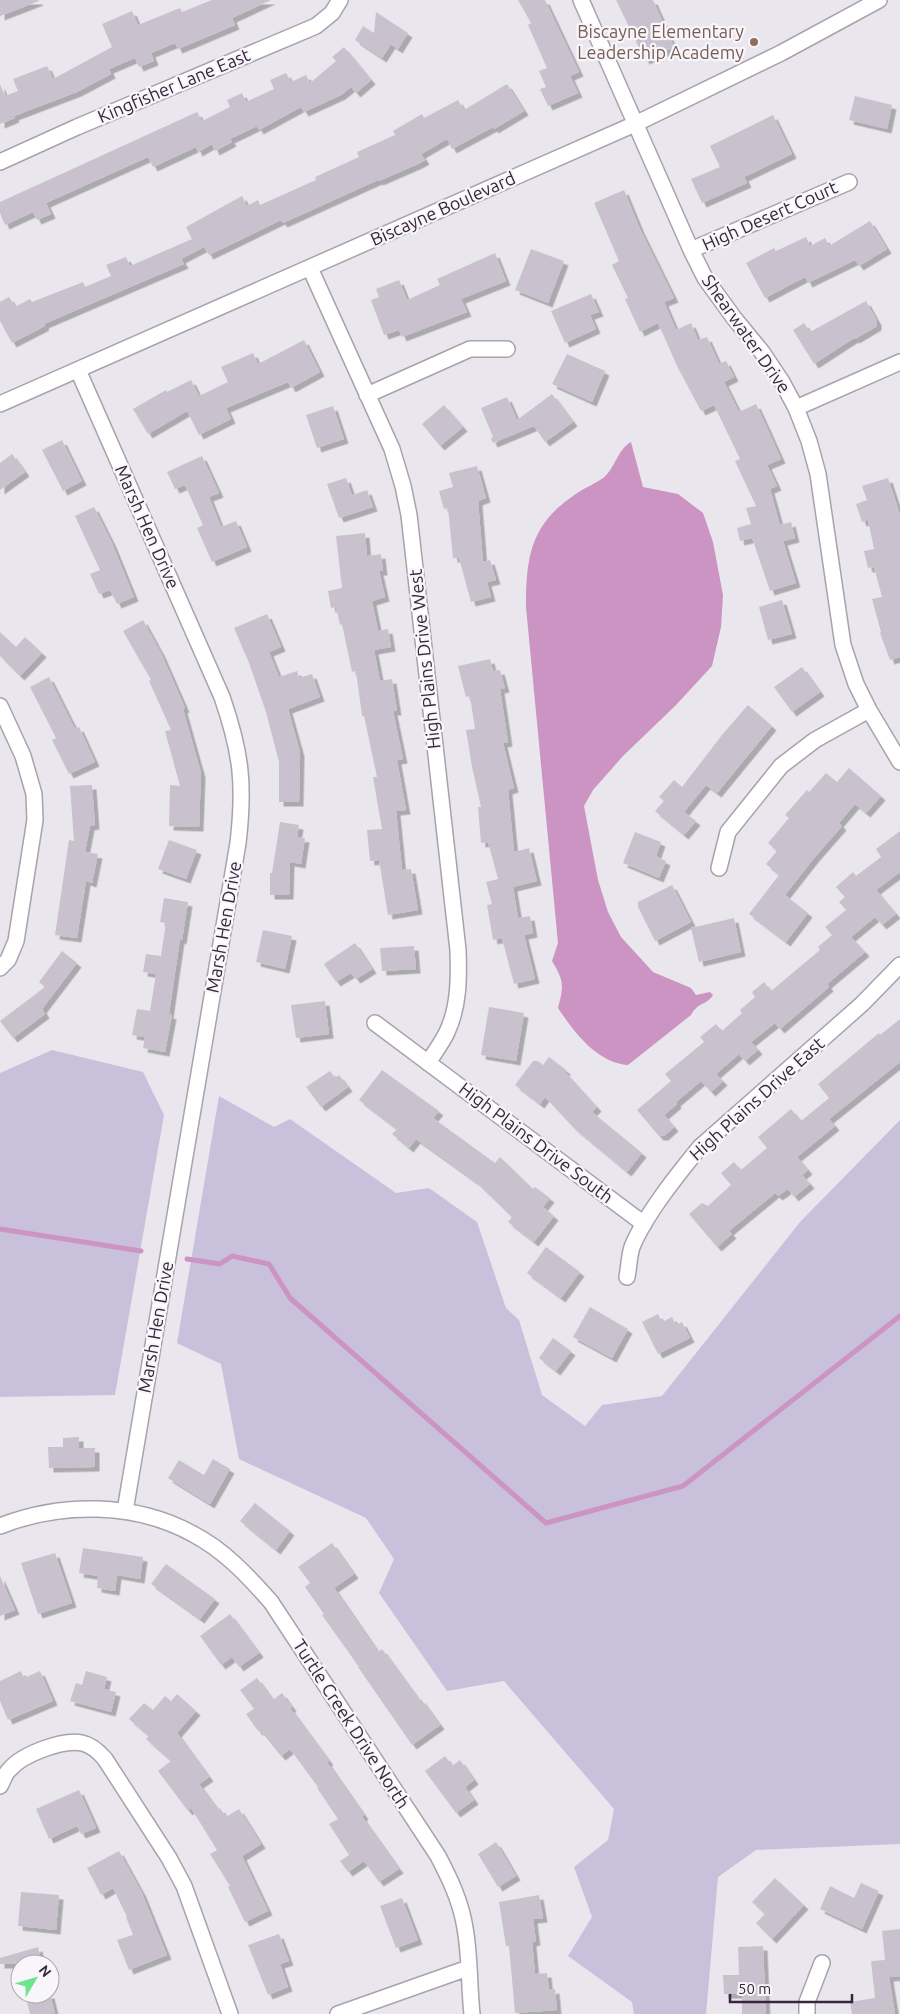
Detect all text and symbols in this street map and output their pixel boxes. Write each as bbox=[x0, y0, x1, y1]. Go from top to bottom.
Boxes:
place label: Biscayne Elementary Leadership Academy bbox=[577, 21, 744, 62]
marker: Biscayne Elementary Leadership Academy bbox=[748, 36, 760, 48]
street label: Kingfisher Lane East bbox=[94, 44, 253, 126]
street label: Biscayne Boulevard bbox=[367, 167, 518, 249]
street label: High Desert Court bbox=[699, 176, 840, 254]
street label: Shearwater Drive bbox=[699, 270, 795, 396]
street label: Marsh Hen Drive bbox=[112, 462, 184, 592]
street label: High Plains Drive West bbox=[405, 568, 443, 750]
street label: Marsh Hen Drive bbox=[202, 859, 244, 994]
street label: High Plains Drive East bbox=[685, 1033, 828, 1164]
street label: High Plains Drive South bbox=[456, 1078, 617, 1207]
street label: Marsh Hen Drive bbox=[134, 1259, 176, 1394]
street label: Turtle Creek Drive North bbox=[290, 1635, 414, 1812]
north arrow bbox=[10, 1954, 60, 2004]
text: N bbox=[36, 1962, 55, 1980]
scale bar bbox=[730, 1972, 852, 2004]
text: 50 m bbox=[738, 1980, 771, 1997]

